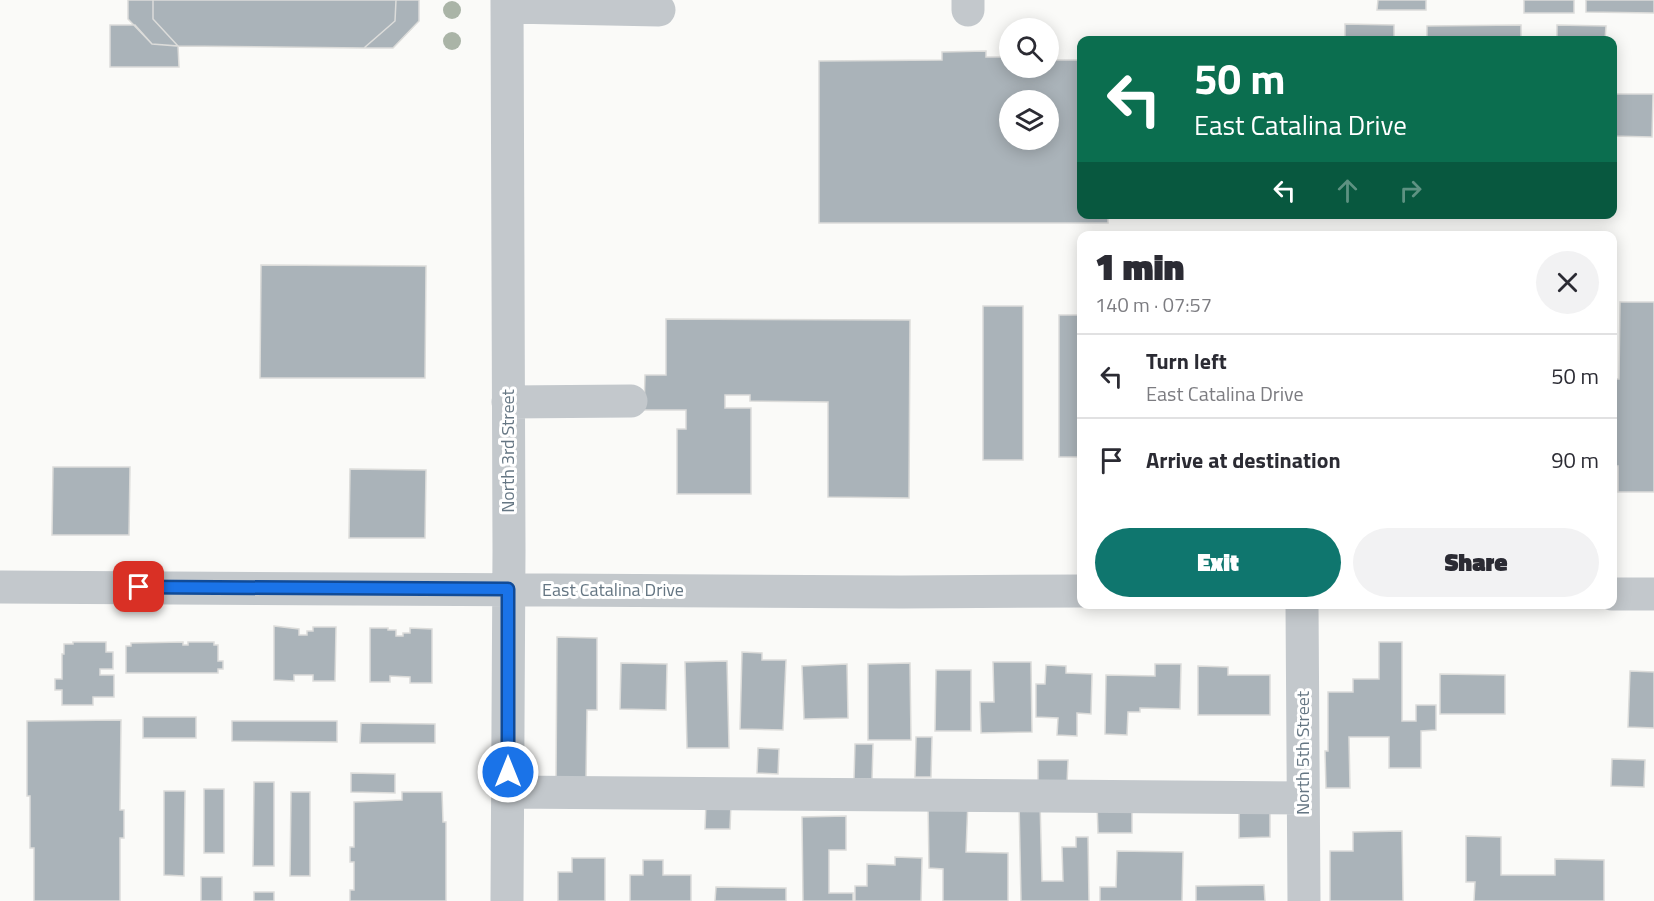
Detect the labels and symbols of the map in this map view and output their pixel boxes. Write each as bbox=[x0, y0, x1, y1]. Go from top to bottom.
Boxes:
street label: North 3rd Street bbox=[494, 388, 521, 513]
pin bbox=[113, 561, 164, 612]
street label: East Catalina Drive bbox=[542, 576, 684, 603]
street label: North 5th Street bbox=[1289, 690, 1316, 815]
position arrow bbox=[476, 740, 540, 804]

